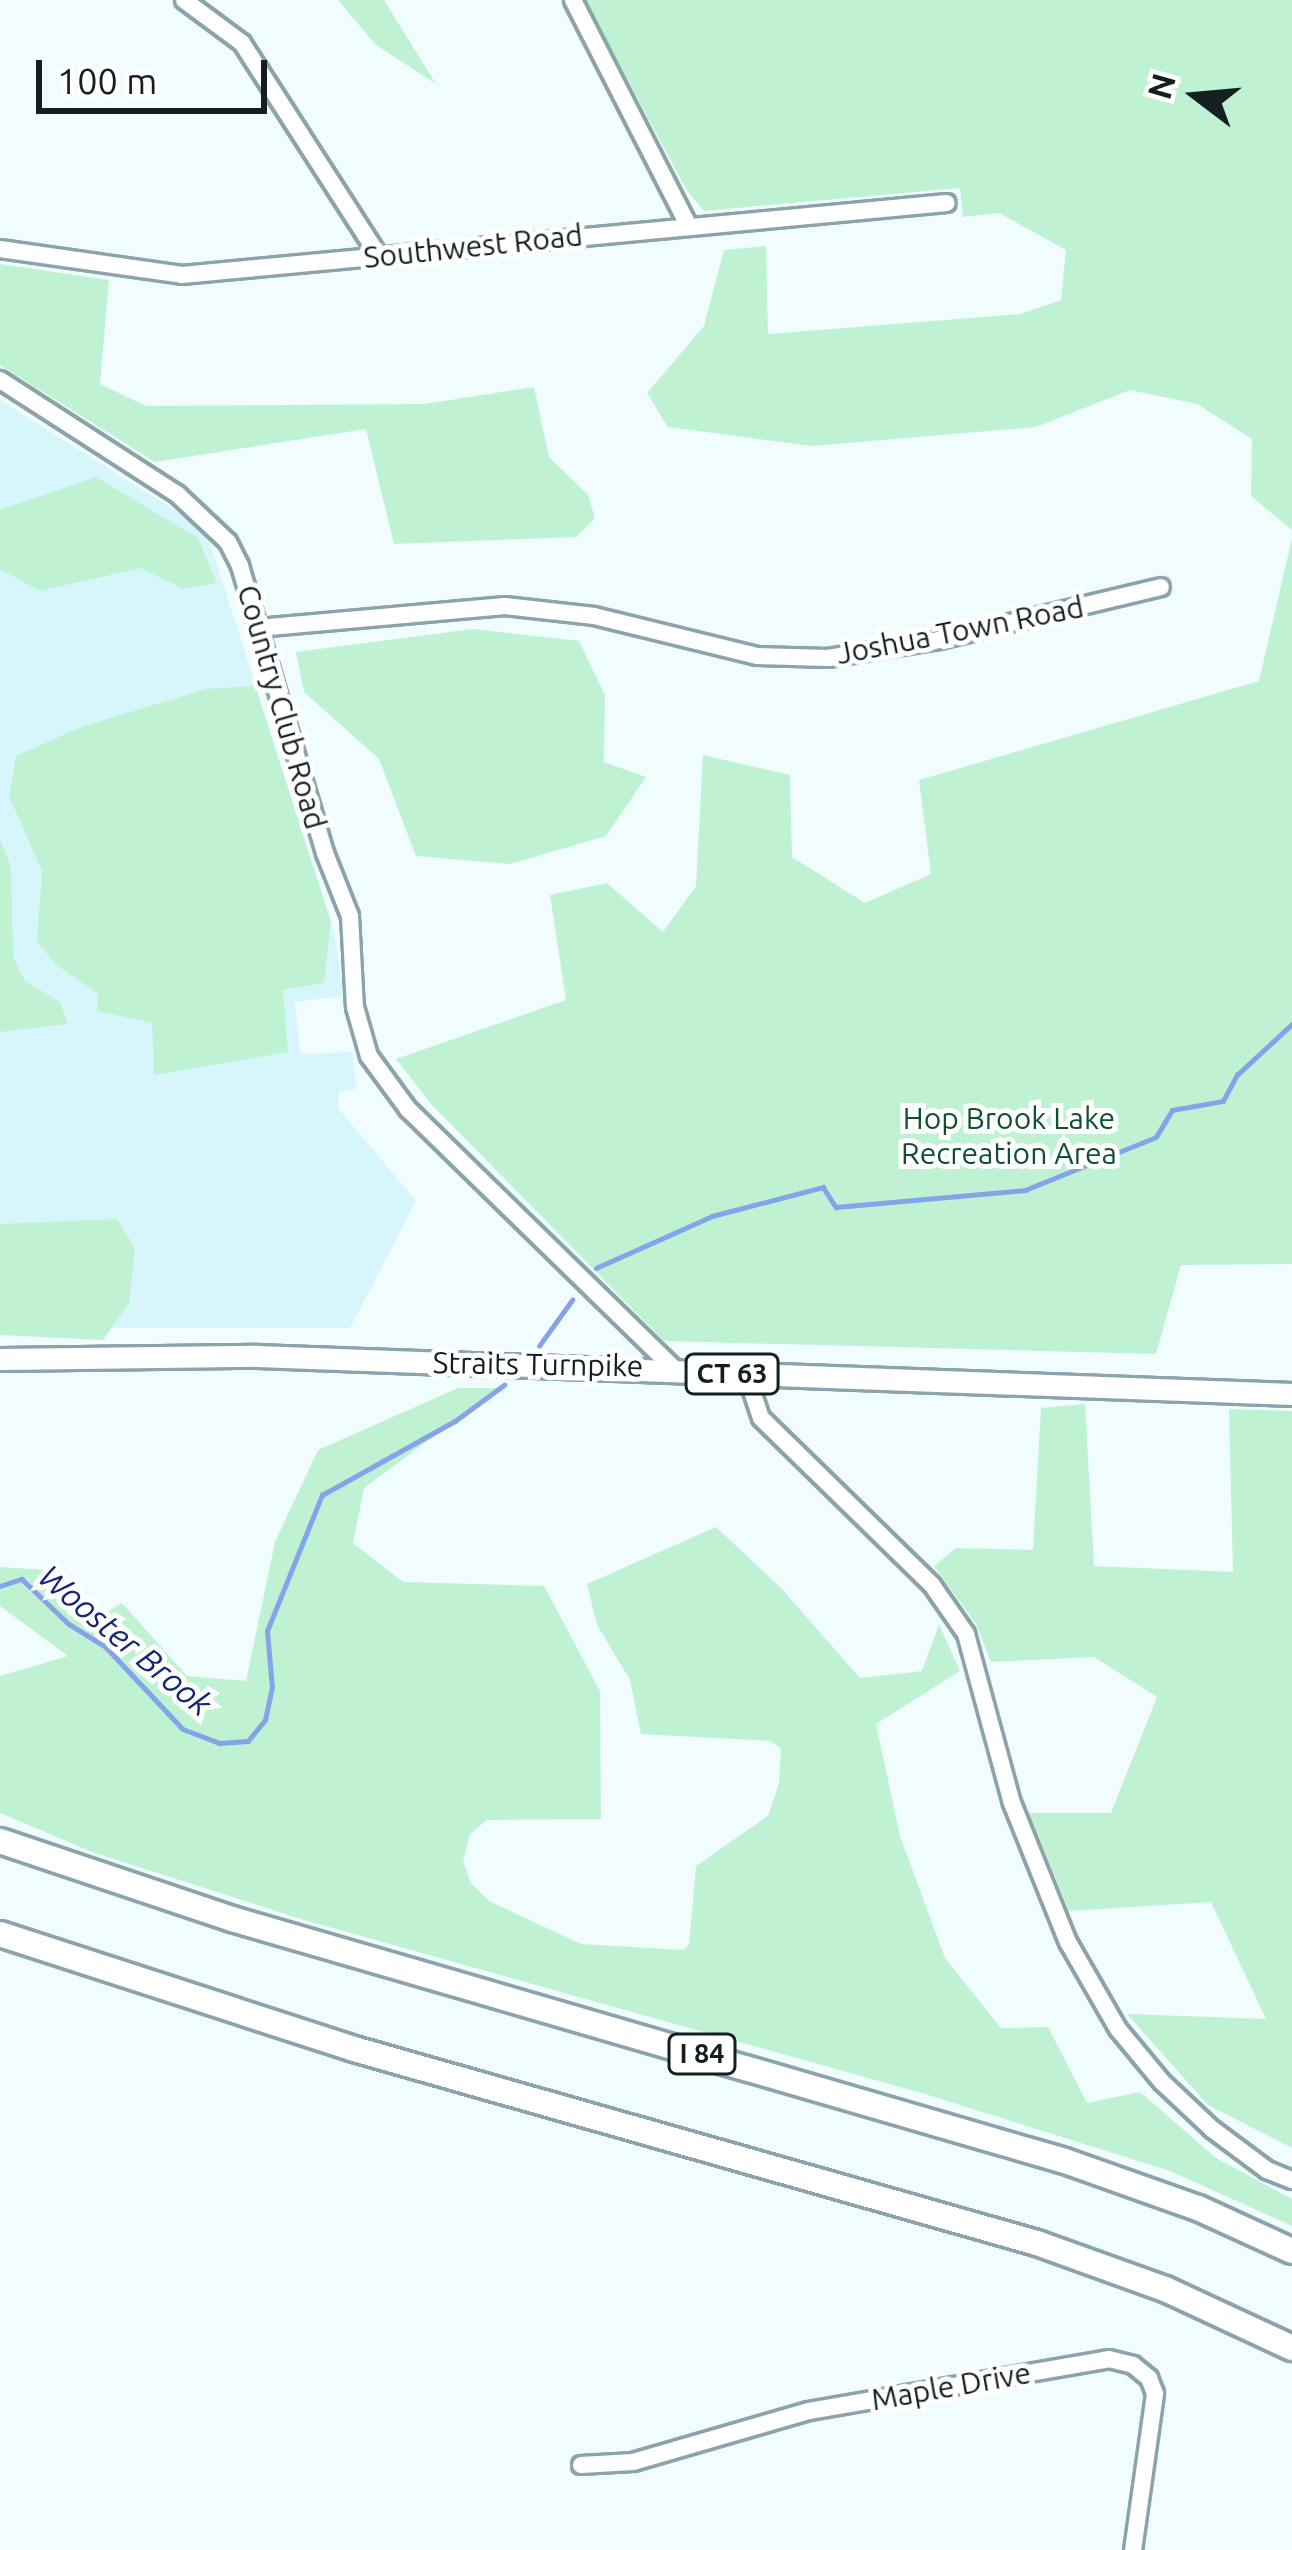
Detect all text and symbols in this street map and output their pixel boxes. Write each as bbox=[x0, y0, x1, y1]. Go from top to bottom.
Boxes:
scale bar bbox=[42, 36, 273, 110]
north arrow bbox=[1136, 36, 1256, 156]
text: 100 m bbox=[57, 60, 157, 101]
text: N bbox=[1140, 69, 1182, 103]
street label: Southwest Road bbox=[362, 217, 584, 275]
street label: Country Club Road bbox=[230, 581, 334, 833]
street label: Joshua Town Road bbox=[833, 588, 1087, 672]
park label: Hop Brook Lake Recreation Area bbox=[901, 1100, 1117, 1170]
street label: Straits Turnpike bbox=[432, 1344, 644, 1384]
road number: CT 63 bbox=[684, 1353, 780, 1395]
water label: Wooster Brook bbox=[31, 1556, 221, 1724]
road number: I 84 bbox=[666, 2033, 738, 2075]
street label: Maple Drive bbox=[868, 2354, 1034, 2418]

